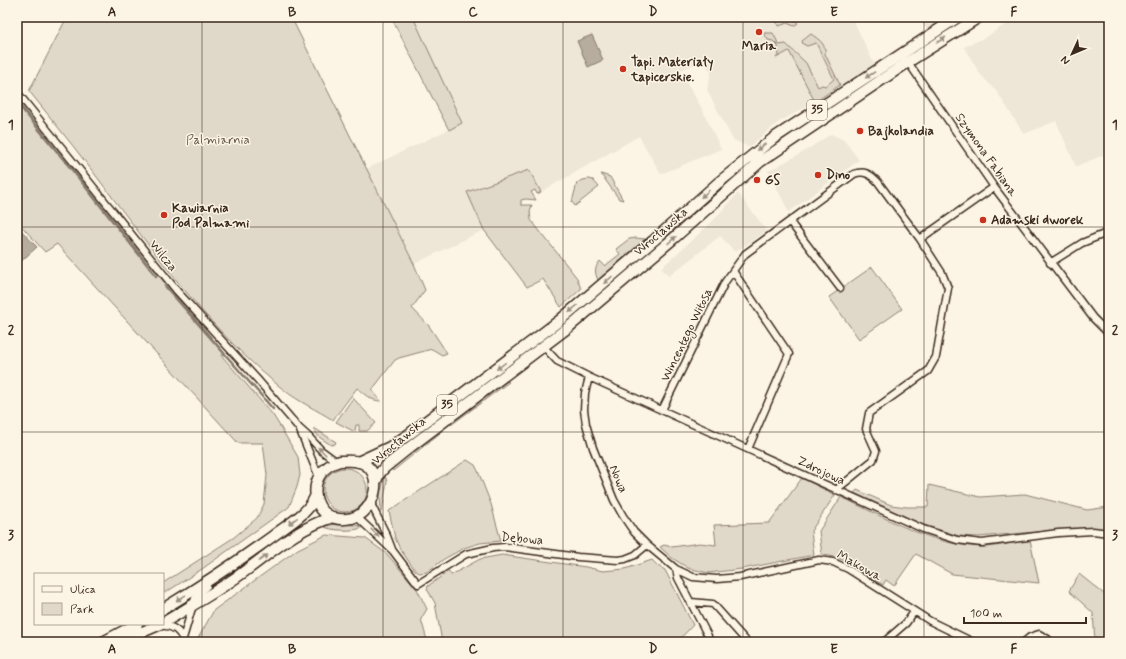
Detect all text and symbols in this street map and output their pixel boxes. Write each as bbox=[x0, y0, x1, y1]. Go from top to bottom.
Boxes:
text: A bbox=[108, 4, 116, 21]
text: B bbox=[288, 4, 297, 21]
text: C bbox=[468, 4, 478, 21]
text: D bbox=[649, 4, 658, 21]
text: E bbox=[830, 4, 838, 21]
text: F bbox=[1011, 4, 1018, 21]
marker: Maria bbox=[754, 27, 764, 37]
north arrow bbox=[1052, 34, 1092, 74]
one-way arrow bbox=[935, 37, 947, 44]
place label: Maria bbox=[742, 38, 777, 55]
text: N bbox=[1058, 53, 1073, 68]
place label: Tapi. Materiały tapicerskie. bbox=[630, 54, 713, 86]
marker: Tapi. Materiały tapicerskie. bbox=[618, 64, 628, 74]
one-way arrow bbox=[864, 72, 876, 79]
road number: 35 bbox=[807, 100, 827, 120]
street label: Szymona Fabiana bbox=[951, 110, 1021, 200]
text: 1 bbox=[8, 117, 14, 134]
text: 1 bbox=[1112, 117, 1118, 134]
place label: Bajkolandia bbox=[868, 123, 934, 141]
marker: Bajkolandia bbox=[855, 126, 865, 136]
park label: Palmiarnia bbox=[186, 132, 250, 149]
one-way arrow bbox=[756, 143, 767, 151]
place label: Dino bbox=[826, 167, 851, 184]
marker: Dino bbox=[813, 170, 823, 180]
place label: GS bbox=[765, 172, 781, 189]
marker: GS bbox=[752, 175, 762, 185]
one-way arrow bbox=[700, 189, 710, 199]
place label: Kawiarnia Pod Palmami bbox=[172, 200, 249, 232]
street label: Wrocławska bbox=[630, 204, 692, 260]
marker: Kawiarnia Pod Palmami bbox=[159, 210, 169, 220]
place label: Adamski dworek bbox=[991, 212, 1084, 229]
marker: Adamski dworek bbox=[978, 215, 988, 225]
one-way arrow bbox=[667, 236, 678, 245]
street label: Wilcza bbox=[145, 237, 181, 275]
one-way arrow bbox=[602, 275, 613, 284]
street label: Wincentego Witosa bbox=[657, 285, 718, 385]
one-way arrow bbox=[568, 305, 578, 314]
text: 2 bbox=[8, 322, 15, 339]
text: 2 bbox=[1112, 322, 1119, 339]
one-way arrow bbox=[496, 361, 507, 370]
road number: 35 bbox=[437, 395, 457, 415]
street label: Wrocławska bbox=[368, 413, 430, 469]
one-way arrow bbox=[317, 446, 327, 455]
street label: Zdrojowa bbox=[794, 452, 848, 490]
street label: Nowa bbox=[605, 462, 631, 496]
one-way arrow bbox=[288, 517, 298, 525]
text: 3 bbox=[8, 527, 14, 544]
text: 3 bbox=[1112, 527, 1118, 544]
one-way arrow bbox=[370, 528, 380, 538]
street label: Dębowa bbox=[500, 529, 544, 549]
street label: Makowa bbox=[834, 547, 884, 585]
one-way arrow bbox=[257, 554, 268, 562]
legend bbox=[34, 573, 164, 625]
text: Ulica bbox=[70, 582, 96, 598]
one-way arrow bbox=[175, 594, 187, 601]
scale bar bbox=[964, 599, 1086, 625]
text: Park bbox=[70, 602, 94, 618]
text: 100 m bbox=[970, 606, 1002, 622]
text: A bbox=[108, 641, 116, 658]
text: B bbox=[288, 641, 297, 658]
text: C bbox=[468, 641, 478, 658]
text: D bbox=[649, 641, 658, 658]
text: E bbox=[830, 641, 838, 658]
text: F bbox=[1011, 641, 1018, 658]

